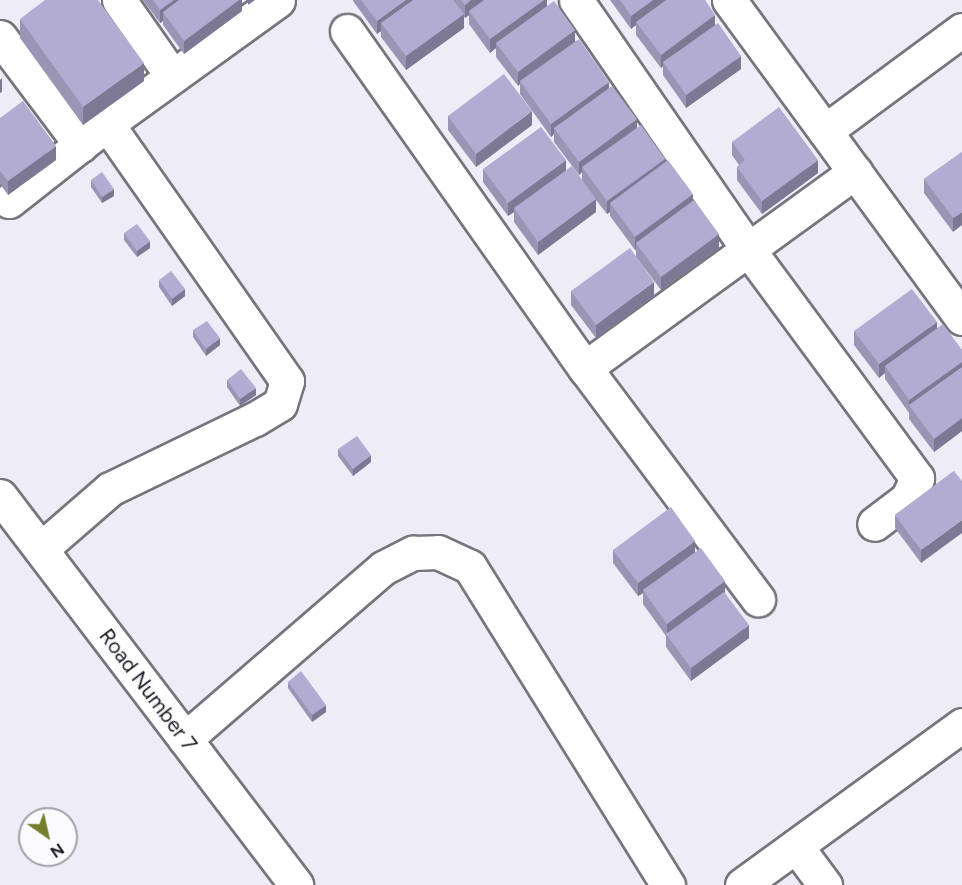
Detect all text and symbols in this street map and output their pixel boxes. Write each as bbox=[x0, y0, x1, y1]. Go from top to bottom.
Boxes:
street label: Road Number 7 bbox=[94, 624, 202, 756]
north arrow bbox=[18, 807, 78, 867]
text: N bbox=[47, 839, 68, 862]

